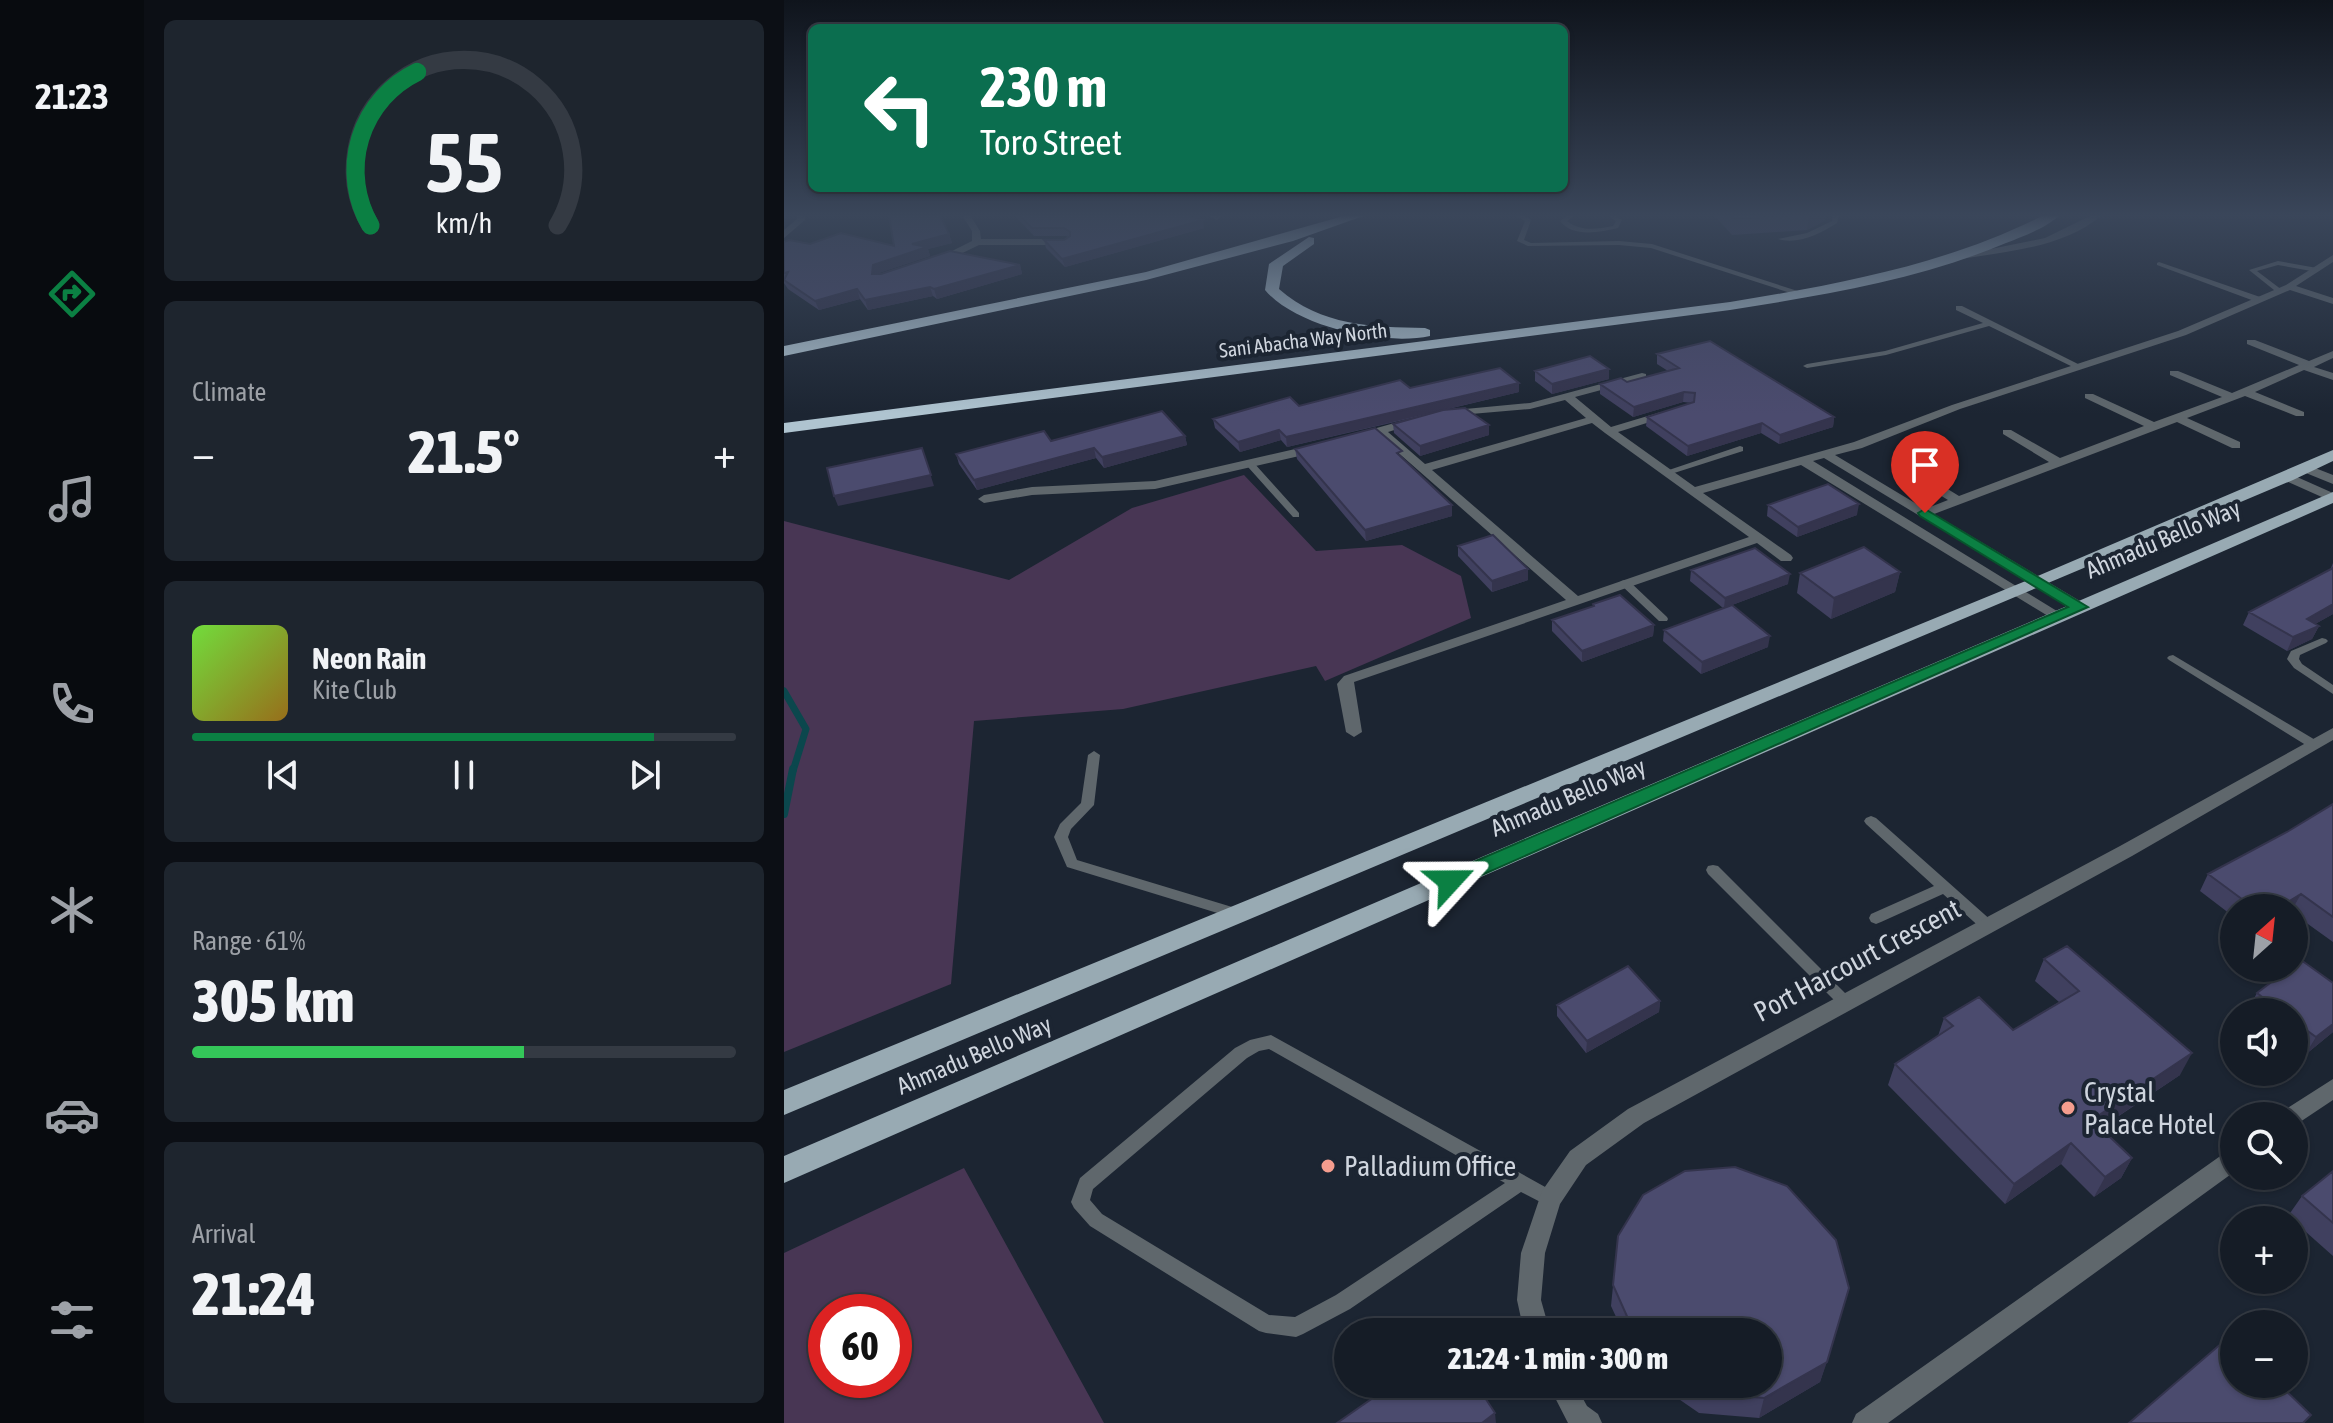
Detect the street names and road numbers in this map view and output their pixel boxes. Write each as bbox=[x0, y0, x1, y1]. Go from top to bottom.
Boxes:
street label: Sani Abacha Way North bbox=[1218, 318, 1388, 362]
street label: Ahmadu Bello Way bbox=[2082, 494, 2244, 584]
street label: Ahmadu Bello Way bbox=[1487, 752, 1649, 842]
street label: Port Harcourt Crescent bbox=[1748, 892, 1966, 1028]
street label: Ahmadu Bello Way bbox=[893, 1010, 1055, 1100]

